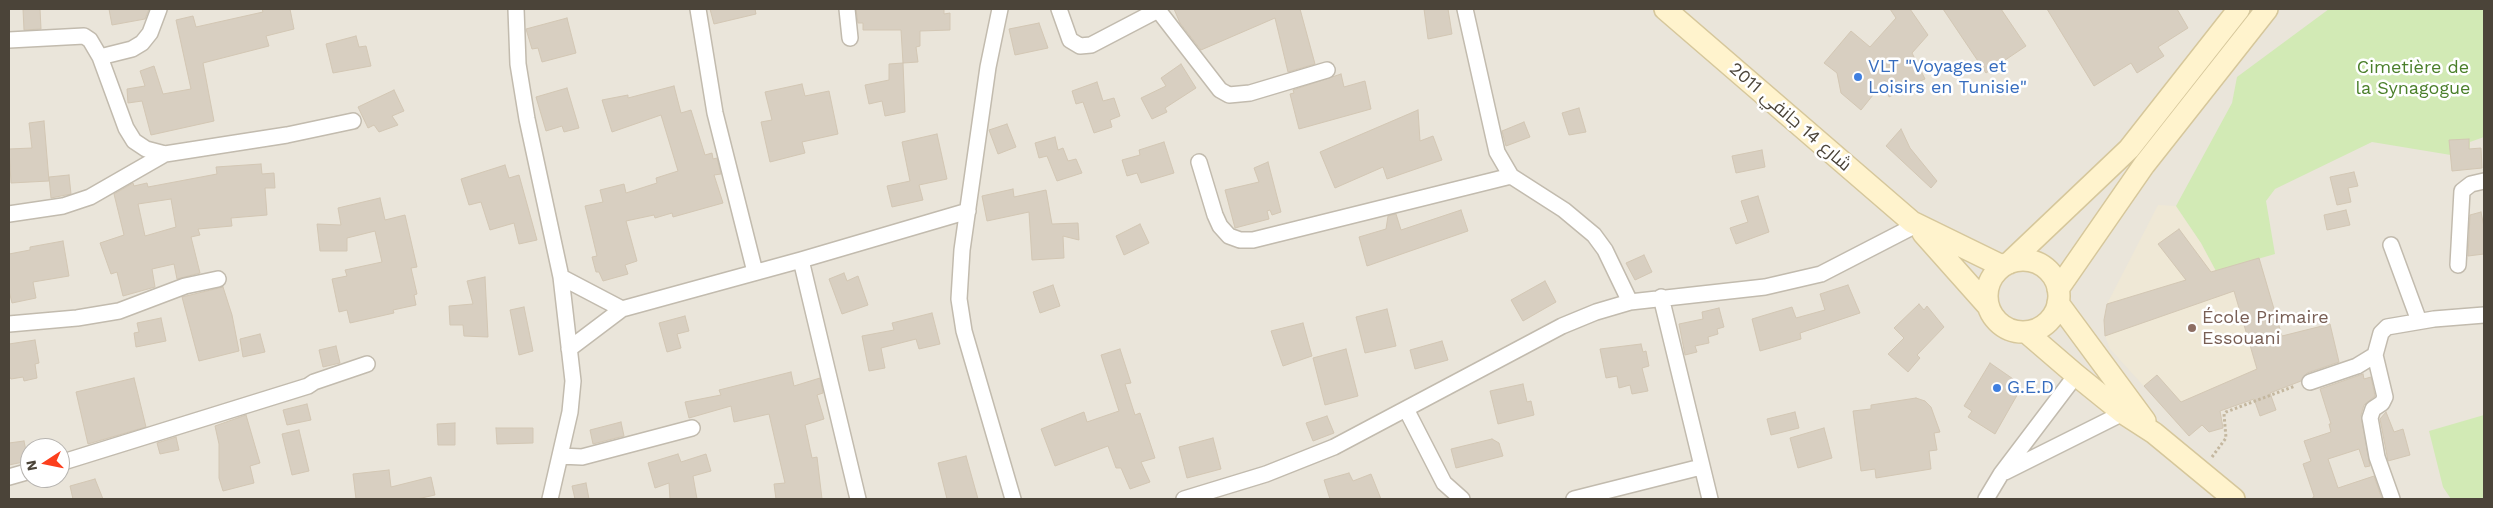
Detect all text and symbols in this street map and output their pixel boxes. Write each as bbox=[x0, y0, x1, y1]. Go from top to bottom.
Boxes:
place label: VLT "Voyages et Loisirs en Tunisie" bbox=[1868, 56, 2027, 98]
park label: Cimetière de la Synagogue bbox=[2356, 57, 2470, 100]
street label: شارع 14 جانفي 2011 bbox=[1725, 58, 1855, 176]
marker: VLT "Voyages et Loisirs en Tunisie" bbox=[1852, 71, 1864, 83]
place label: École Primaire Essouani bbox=[2202, 307, 2329, 350]
marker: École Primaire Essouani bbox=[2186, 322, 2198, 334]
place label: G.E.D bbox=[2007, 377, 2054, 399]
marker: G.E.D bbox=[1991, 382, 2003, 394]
north arrow bbox=[20, 438, 70, 488]
text: N bbox=[22, 459, 40, 472]

